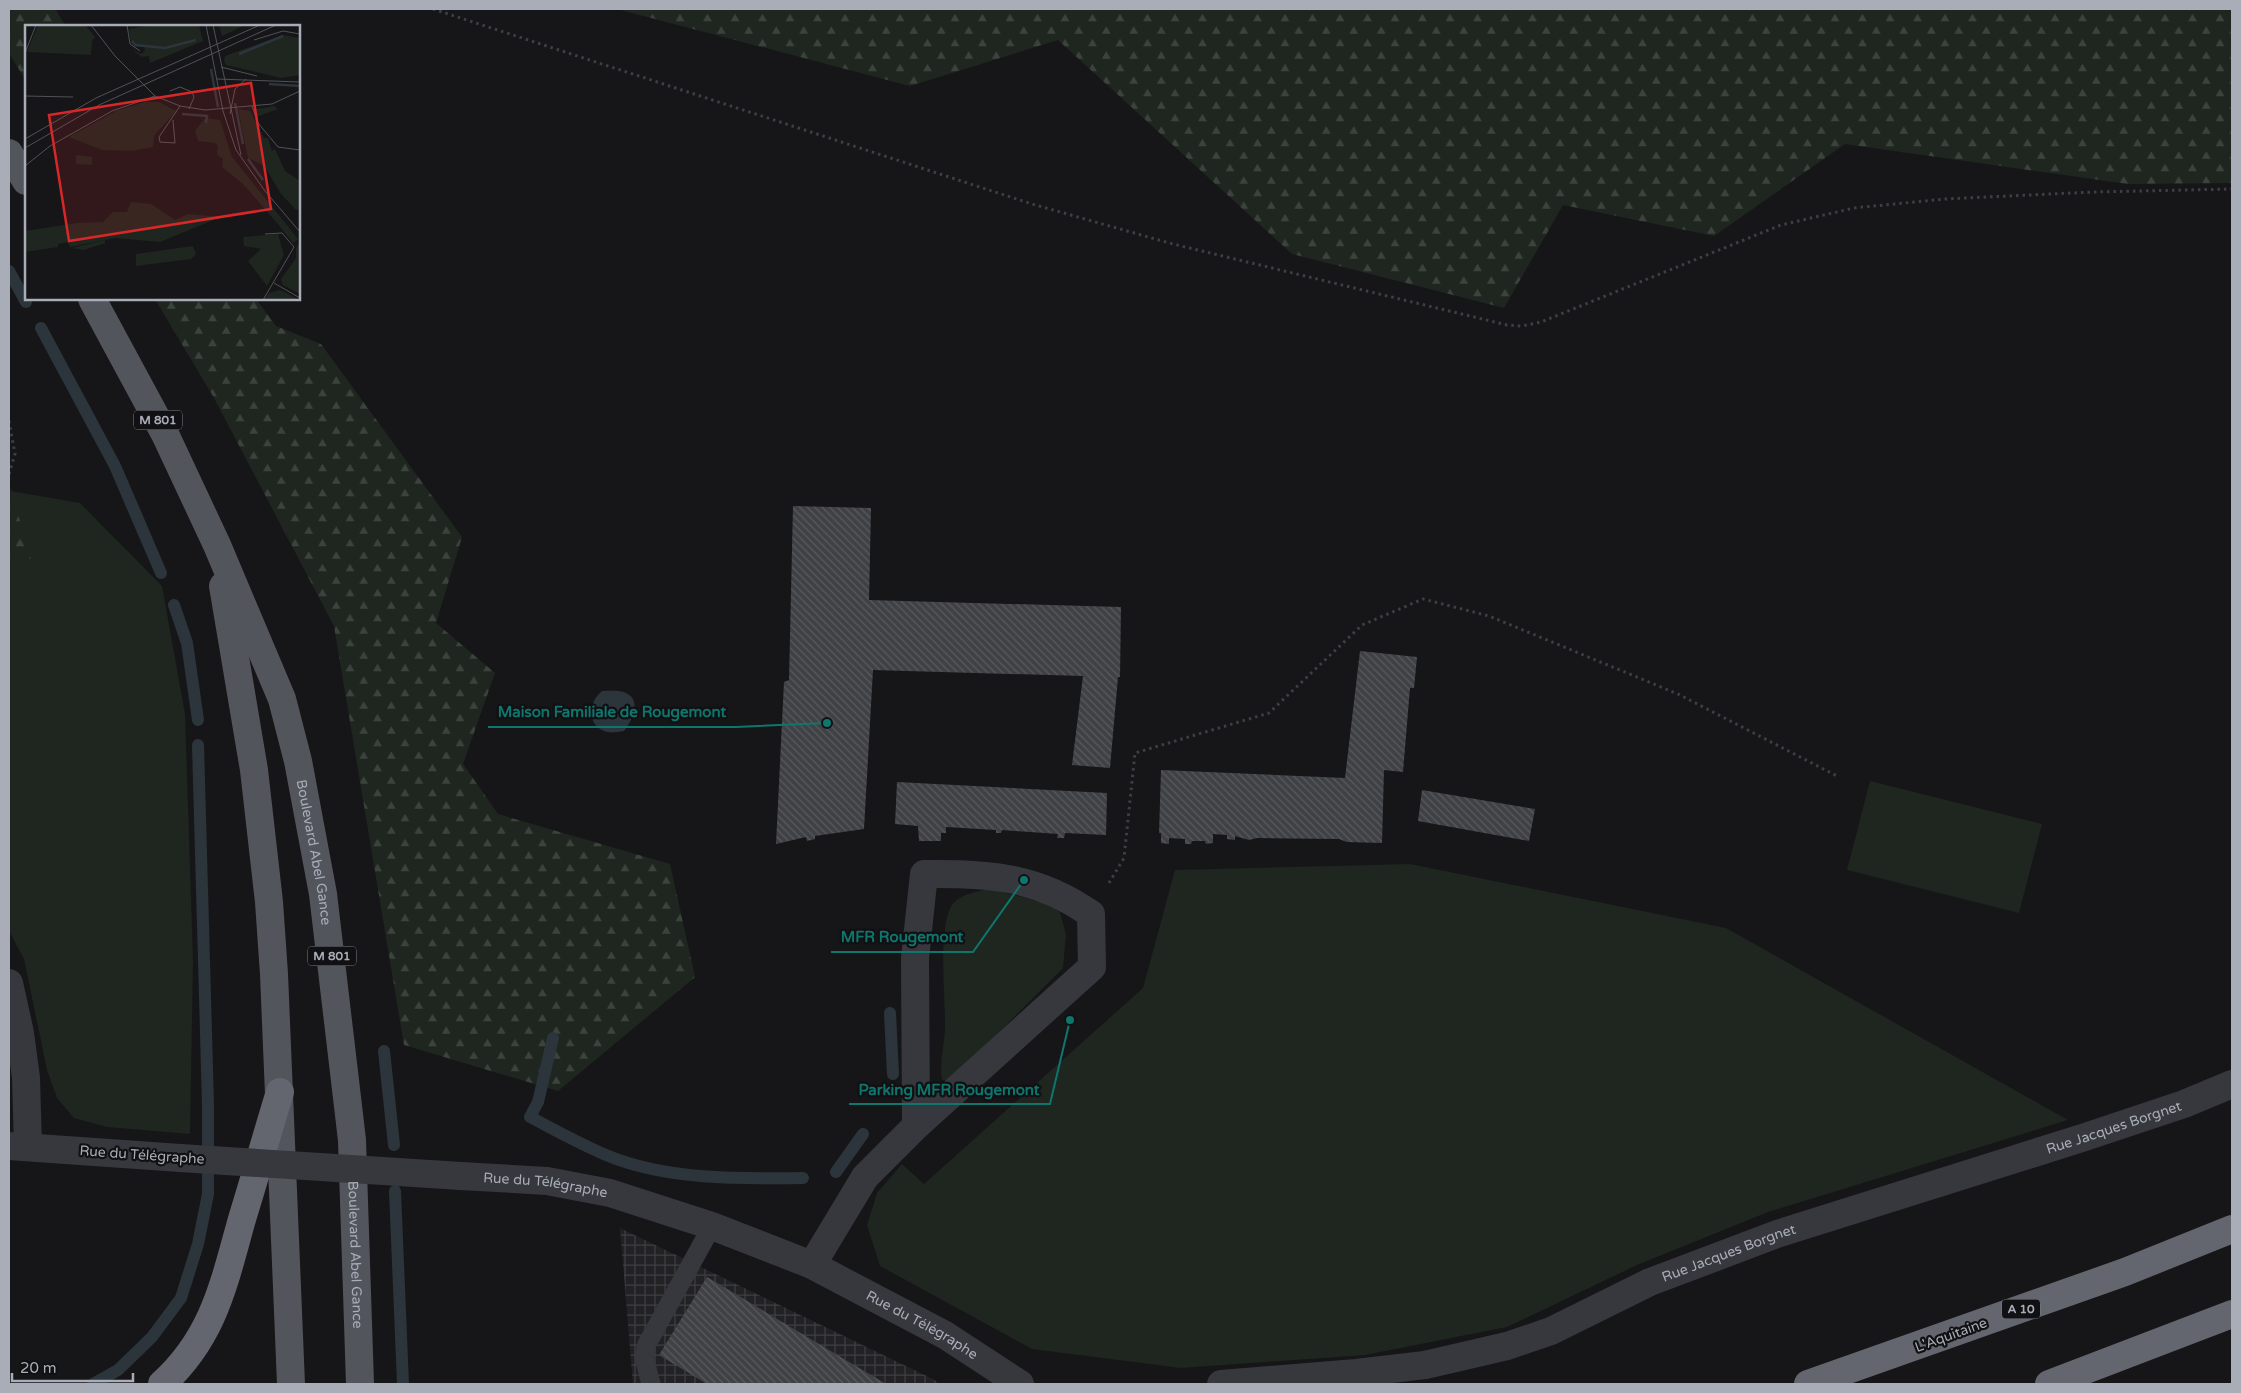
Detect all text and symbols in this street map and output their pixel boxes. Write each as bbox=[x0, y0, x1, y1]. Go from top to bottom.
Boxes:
inset map bbox=[25, 25, 300, 300]
road number: M 801 bbox=[134, 410, 182, 430]
callout: Maison Familiale de Rougemont bbox=[488, 697, 736, 727]
text: Maison Familiale de Rougemont bbox=[498, 703, 726, 722]
street label: Boulevard Abel Gance bbox=[293, 778, 335, 926]
callout: MFR Rougemont bbox=[831, 922, 973, 952]
text: MFR Rougemont bbox=[841, 928, 964, 947]
road number: M 801 bbox=[308, 946, 356, 966]
callout: Parking MFR Rougemont bbox=[849, 1074, 1050, 1104]
text: Parking MFR Rougemont bbox=[859, 1081, 1040, 1100]
street label: Rue Jacques Borgnet bbox=[2044, 1097, 2184, 1157]
street label: Rue du Télégraphe bbox=[79, 1142, 205, 1168]
street label: Rue du Télégraphe bbox=[483, 1169, 609, 1201]
street label: Boulevard Abel Gance bbox=[345, 1181, 367, 1329]
street label: Rue Jacques Borgnet bbox=[1659, 1220, 1798, 1285]
street label: Rue du Télégraphe bbox=[863, 1287, 981, 1363]
road number: A 10 bbox=[2002, 1300, 2040, 1318]
street label: L'Aquitaine bbox=[1913, 1314, 1989, 1356]
scale bar bbox=[12, 1350, 134, 1382]
text: 20 m bbox=[20, 1359, 57, 1377]

